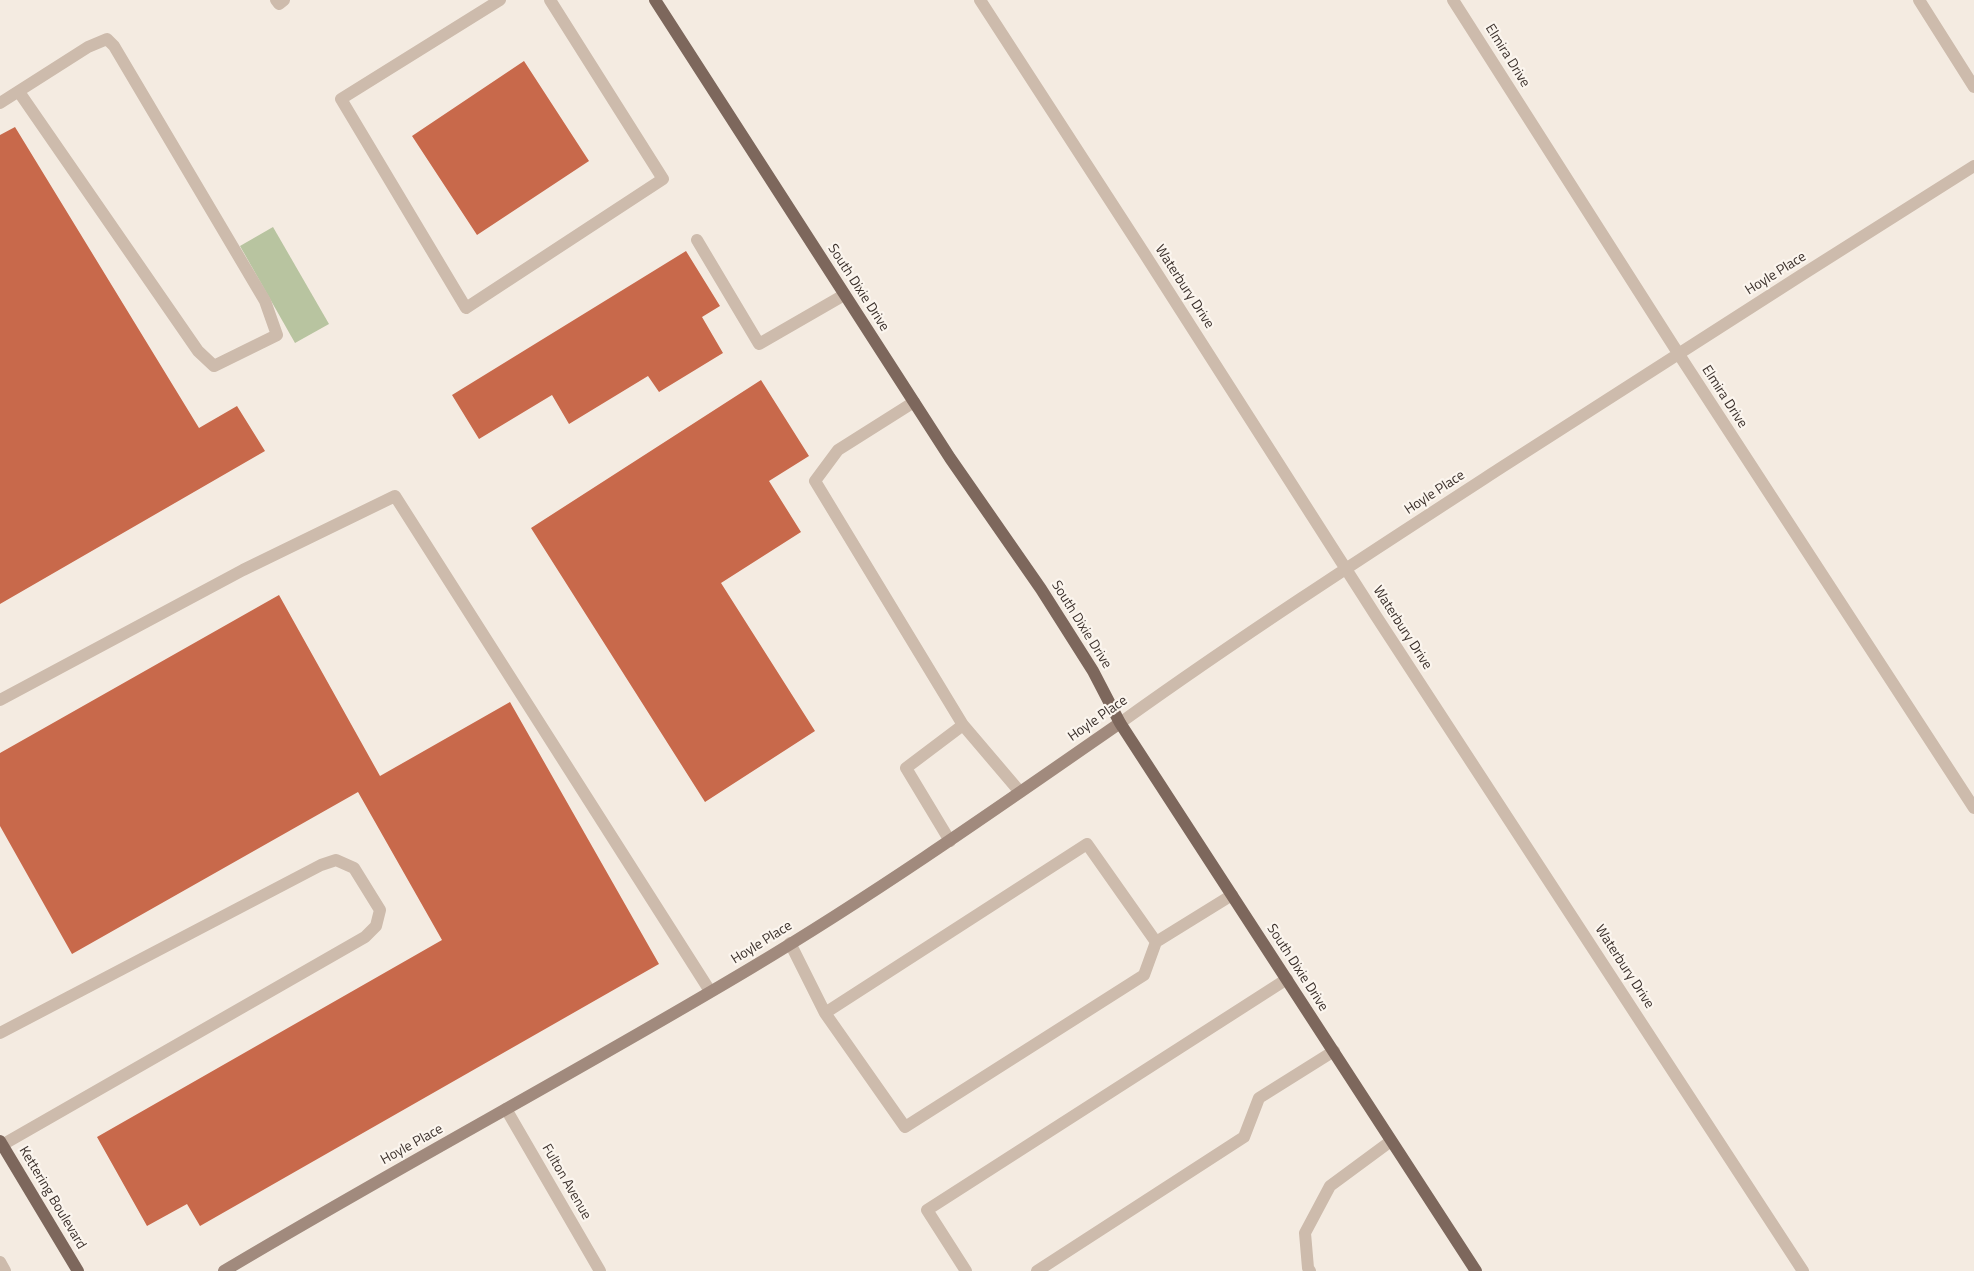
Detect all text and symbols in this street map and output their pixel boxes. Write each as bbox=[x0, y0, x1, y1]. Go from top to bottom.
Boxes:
street label: Elmira Drive bbox=[1481, 21, 1533, 91]
street label: South Dixie Drive bbox=[824, 241, 892, 335]
street label: Waterbury Drive bbox=[1151, 242, 1217, 332]
street label: Hoyle Place bbox=[1743, 249, 1809, 299]
street label: Elmira Drive bbox=[1698, 363, 1750, 431]
street label: Hoyle Place bbox=[1402, 467, 1468, 519]
street label: South Dixie Drive bbox=[1047, 578, 1115, 672]
street label: Waterbury Drive bbox=[1369, 583, 1435, 673]
street label: Hoyle Place bbox=[1065, 692, 1131, 746]
street label: Hoyle Place bbox=[729, 918, 795, 968]
street label: South Dixie Drive bbox=[1263, 921, 1331, 1015]
street label: Waterbury Drive bbox=[1591, 922, 1657, 1012]
street label: Hoyle Place bbox=[378, 1121, 446, 1169]
street label: Fulton Avenue bbox=[538, 1141, 594, 1223]
street label: Kettering Boulevard bbox=[15, 1144, 89, 1252]

